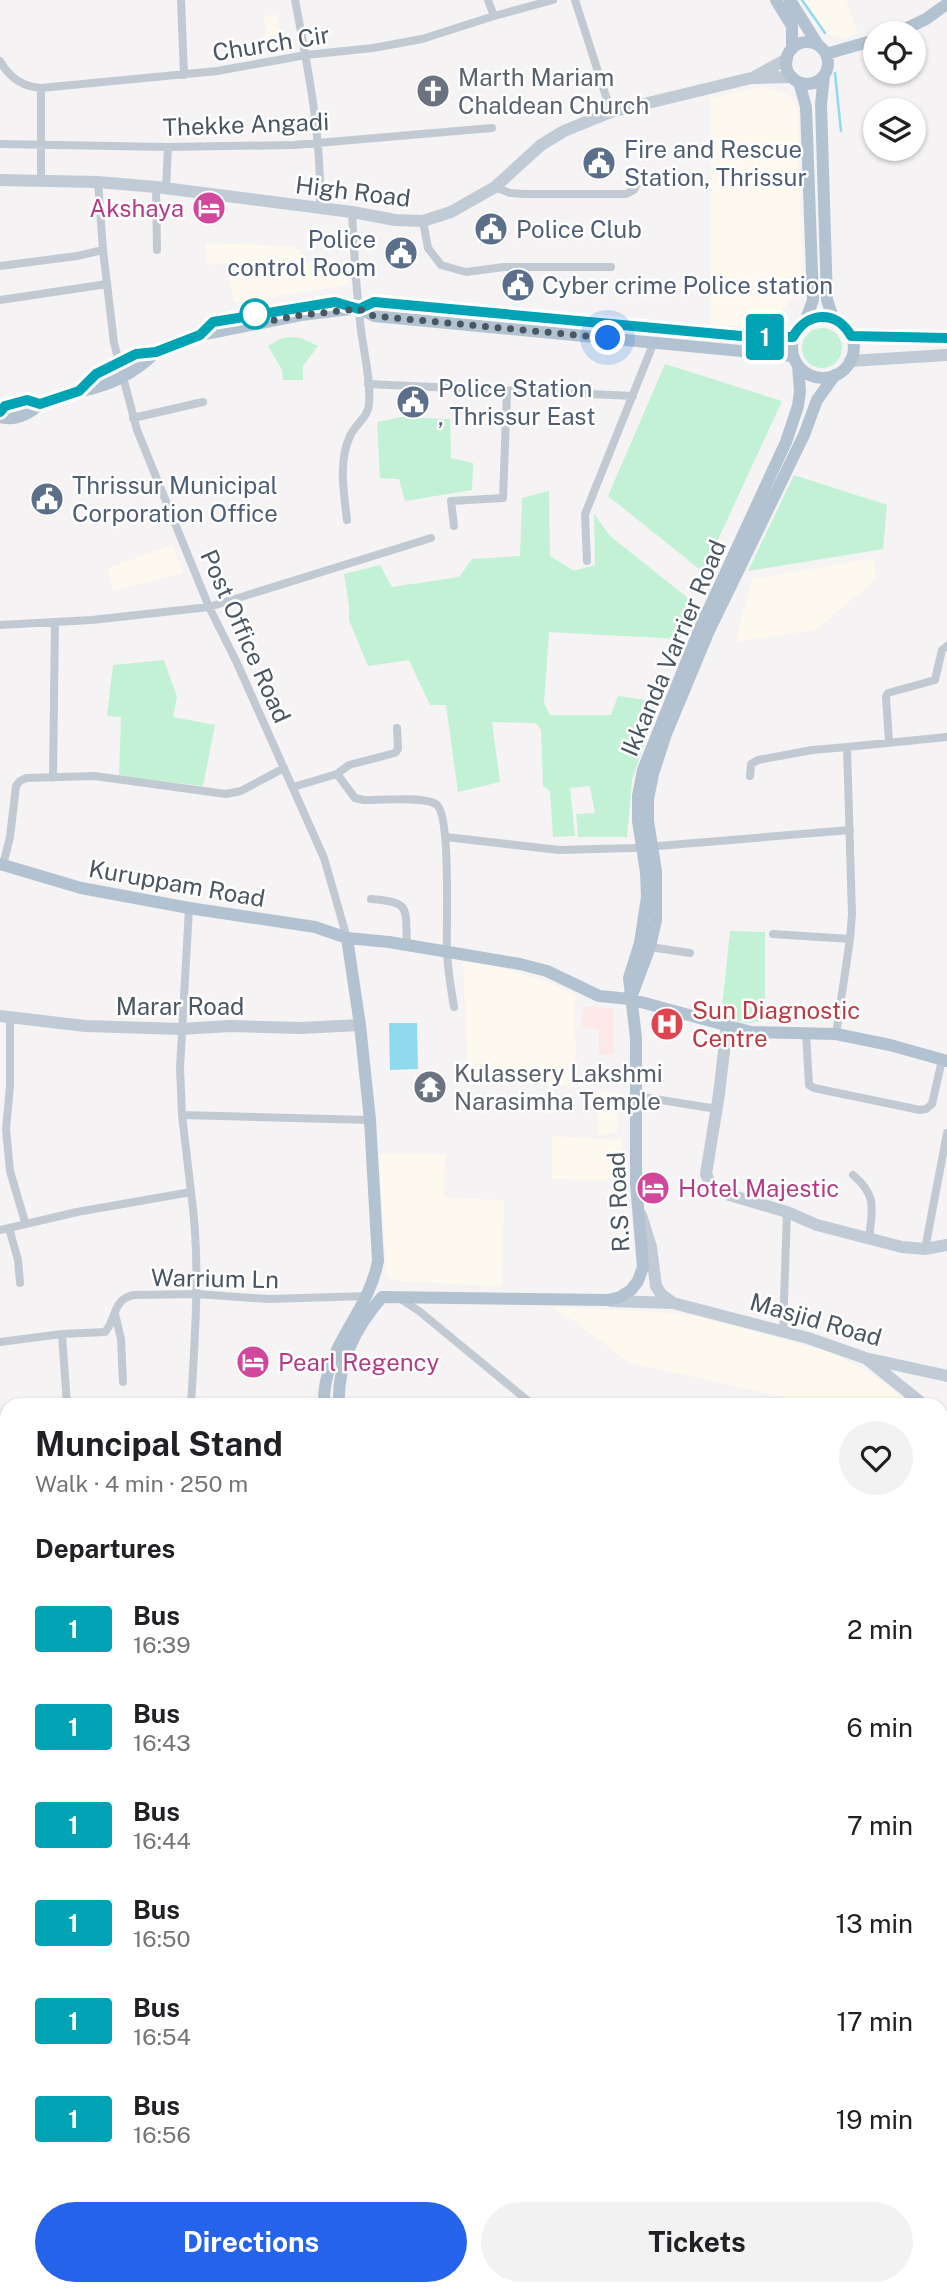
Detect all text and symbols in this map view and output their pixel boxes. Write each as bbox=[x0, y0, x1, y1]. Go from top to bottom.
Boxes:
street label: Church Cir bbox=[210, 20, 332, 66]
map controls bbox=[863, 21, 926, 161]
button: locate bbox=[863, 21, 926, 84]
place label: Marth Mariam Chaldean Church bbox=[458, 63, 649, 119]
church icon: Marth Mariam Chaldean Church bbox=[414, 72, 452, 110]
button: layers bbox=[863, 98, 926, 161]
street label: Thekke Angadi bbox=[162, 107, 330, 141]
place label: Fire and Rescue Station, Thrissur bbox=[624, 135, 807, 191]
public building icon: Fire and Rescue Station, Thrissur bbox=[580, 144, 618, 182]
street label: High Road bbox=[294, 170, 412, 212]
hotel icon: Akshaya bbox=[190, 189, 228, 227]
place label: Akshaya bbox=[89, 194, 184, 222]
public building icon: Police Club bbox=[472, 210, 510, 248]
place label: Police Club bbox=[516, 215, 642, 243]
place label: Police control Room bbox=[227, 225, 376, 281]
public building icon: Police control Room bbox=[382, 234, 420, 272]
public building icon: Cyber crime Police station bbox=[499, 266, 537, 304]
place label: Cyber crime Police station bbox=[542, 271, 833, 299]
unlabelled marker bbox=[240, 299, 270, 329]
line badge: 1 bbox=[742, 314, 788, 360]
your location bbox=[590, 320, 625, 355]
text: 1 bbox=[760, 323, 770, 351]
place label: Police Station , Thrissur East bbox=[438, 374, 596, 430]
public building icon: Police Station , Thrissur East bbox=[394, 383, 432, 421]
place label: Thrissur Municipal Corporation Office bbox=[72, 471, 278, 527]
public building icon: Thrissur Municipal Corporation Office bbox=[28, 480, 66, 518]
street label: Ikkanda Varrier Road bbox=[615, 536, 731, 760]
street label: Post Office Road bbox=[195, 545, 297, 727]
street label: Kuruppam Road bbox=[87, 854, 267, 912]
street label: Marar Road bbox=[116, 992, 244, 1020]
place label: Sun Diagnostic Centre bbox=[692, 996, 860, 1052]
hospital icon: Sun Diagnostic Centre bbox=[648, 1005, 686, 1043]
place label: Kulassery Lakshmi Narasimha Temple bbox=[454, 1059, 663, 1115]
temple icon: Kulassery Lakshmi Narasimha Temple bbox=[411, 1068, 449, 1106]
street label: R.S Road bbox=[601, 1151, 635, 1253]
hotel icon: Hotel Majestic bbox=[634, 1169, 672, 1207]
place label: Hotel Majestic bbox=[678, 1174, 839, 1202]
street label: Warrium Ln bbox=[151, 1263, 279, 1293]
street label: Masjid Road bbox=[747, 1287, 885, 1351]
hotel icon: Pearl Regency bbox=[234, 1343, 272, 1381]
place label: Pearl Regency bbox=[278, 1348, 439, 1376]
button: heart bbox=[839, 1421, 913, 1495]
text: Muncipal Stand bbox=[35, 1425, 283, 1463]
text: Walk · 4 min · 250 m bbox=[35, 1470, 248, 1497]
text: Departures bbox=[35, 1533, 175, 1564]
text: Bus bbox=[133, 1600, 180, 1631]
text: 2 min bbox=[847, 1614, 913, 1645]
text: 1 bbox=[68, 1615, 79, 1643]
text: 16:39 bbox=[133, 1631, 191, 1658]
text: Bus bbox=[133, 1698, 180, 1729]
text: 6 min bbox=[846, 1712, 913, 1743]
text: 1 bbox=[68, 1713, 79, 1741]
text: 16:43 bbox=[133, 1729, 191, 1756]
text: Bus bbox=[133, 1796, 180, 1827]
text: 7 min bbox=[847, 1810, 913, 1841]
text: 1 bbox=[68, 1811, 79, 1839]
text: 16:44 bbox=[133, 1827, 191, 1854]
text: Bus bbox=[133, 1894, 180, 1925]
text: 13 min bbox=[836, 1908, 913, 1939]
text: 1 bbox=[68, 1909, 79, 1937]
text: 16:50 bbox=[133, 1925, 191, 1952]
text: Bus bbox=[133, 1992, 180, 2023]
text: 17 min bbox=[836, 2006, 913, 2037]
text: 1 bbox=[68, 2007, 79, 2035]
text: 16:54 bbox=[133, 2023, 191, 2050]
text: Bus bbox=[133, 2090, 180, 2121]
text: 19 min bbox=[836, 2104, 913, 2135]
text: 1 bbox=[68, 2105, 79, 2133]
text: 16:56 bbox=[133, 2121, 191, 2148]
button: Directions bbox=[35, 2202, 467, 2282]
button: Tickets bbox=[481, 2202, 913, 2282]

